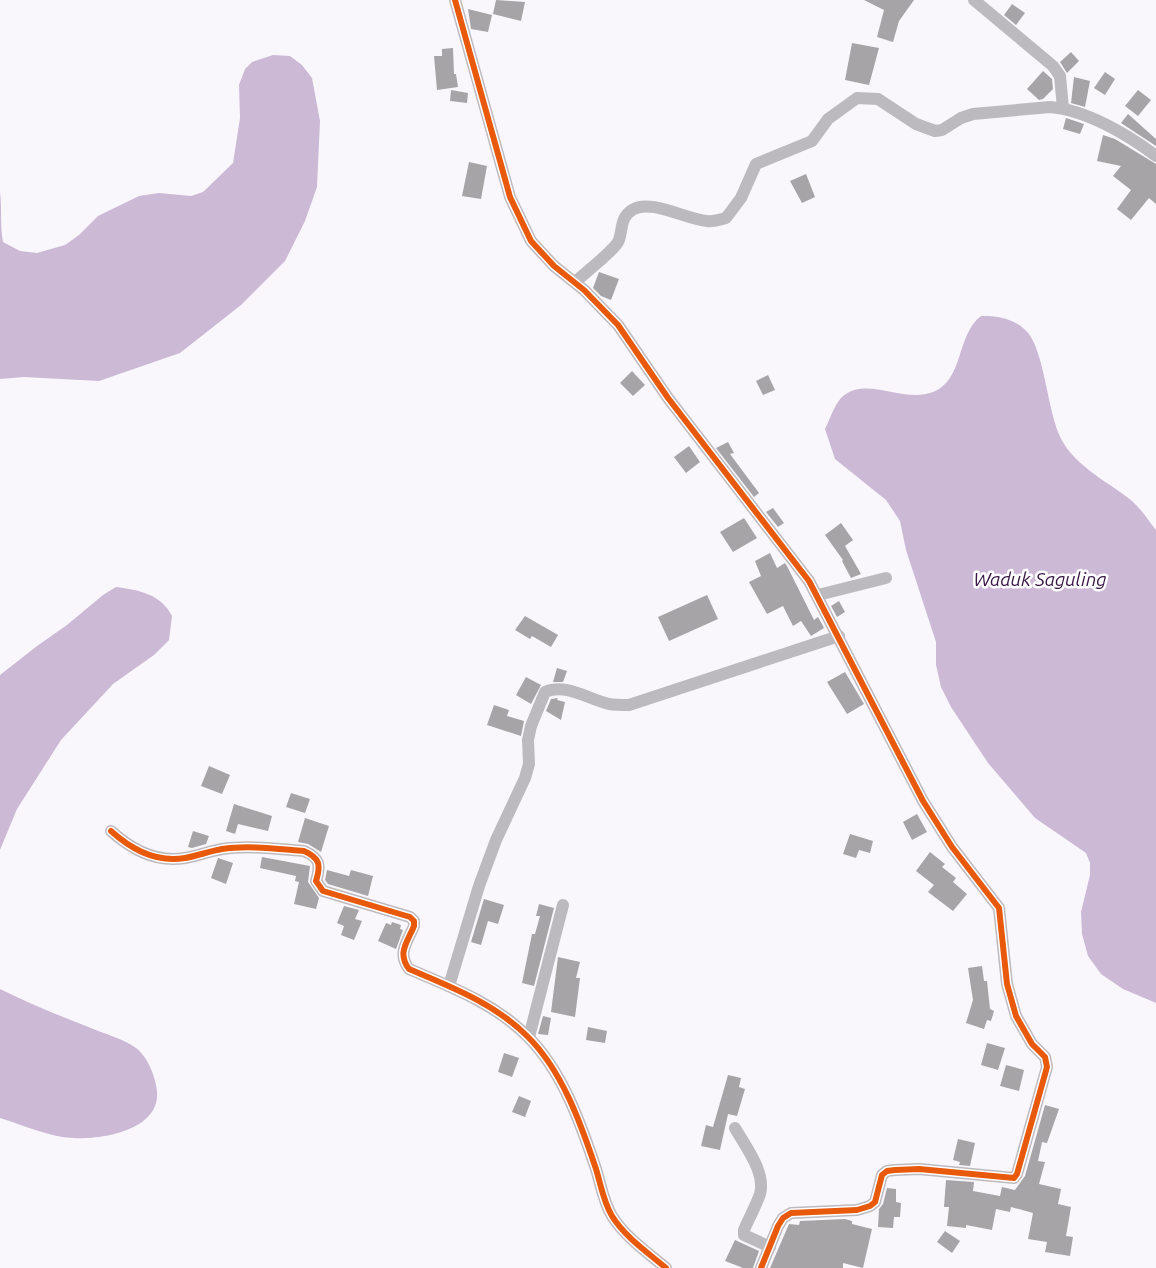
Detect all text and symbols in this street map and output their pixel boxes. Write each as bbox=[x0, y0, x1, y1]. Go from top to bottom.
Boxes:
water label: Waduk Saguling bbox=[973, 568, 1107, 590]

